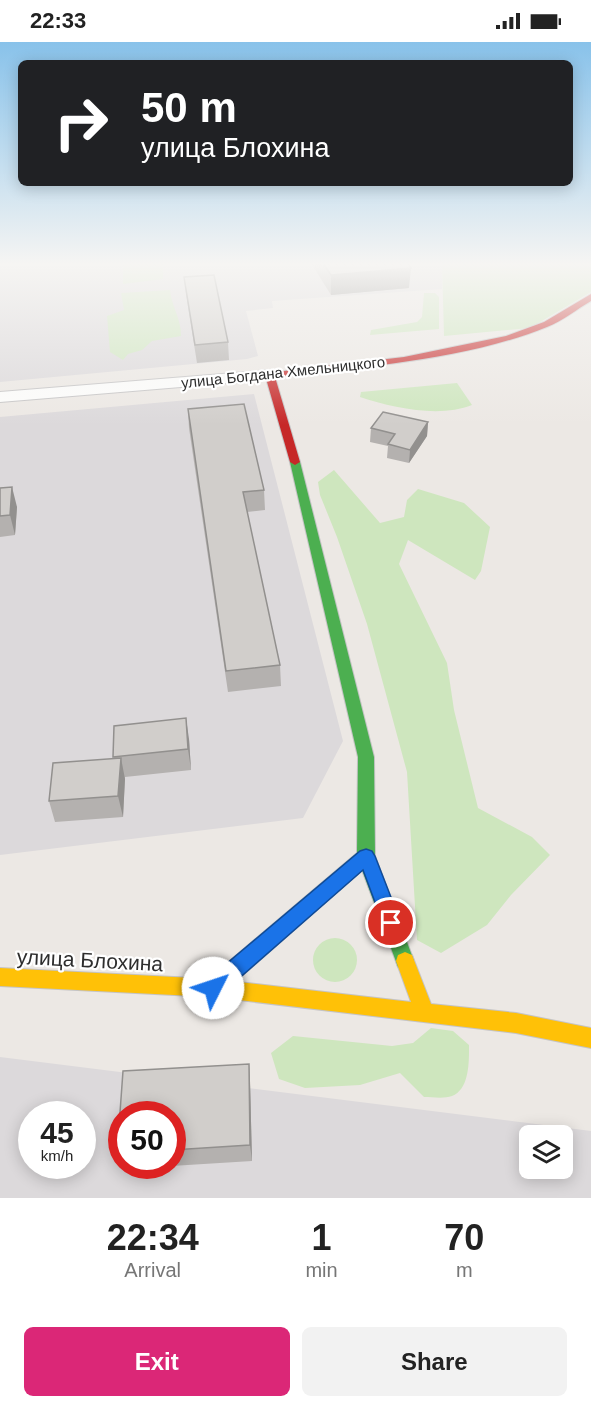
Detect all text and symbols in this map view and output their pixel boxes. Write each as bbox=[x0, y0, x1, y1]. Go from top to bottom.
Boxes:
text: 22:33 bbox=[30, 8, 86, 33]
icon: right bbox=[42, 84, 120, 162]
text: 50 m bbox=[141, 84, 237, 131]
text: улица Блохина bbox=[141, 133, 329, 163]
street label: улица Богдана Хмельницкого bbox=[180, 353, 386, 391]
pin bbox=[365, 897, 416, 948]
icon: arrive bbox=[374, 906, 407, 939]
street label: улица Блохина bbox=[16, 945, 164, 975]
position arrow bbox=[181, 956, 245, 1020]
speed limit sign: 50 bbox=[108, 1101, 186, 1179]
text: 45 bbox=[40, 1116, 74, 1149]
map controls bbox=[519, 1125, 573, 1179]
button: layers bbox=[519, 1125, 573, 1179]
text: km/h bbox=[41, 1147, 73, 1164]
text: 22:34 bbox=[107, 1217, 199, 1258]
text: 1 bbox=[311, 1217, 332, 1258]
text: 70 bbox=[444, 1217, 484, 1258]
text: Arrival bbox=[124, 1259, 181, 1281]
text: min bbox=[305, 1259, 338, 1281]
text: m bbox=[456, 1259, 473, 1281]
button: Exit bbox=[24, 1327, 290, 1396]
button: Share bbox=[302, 1327, 567, 1396]

